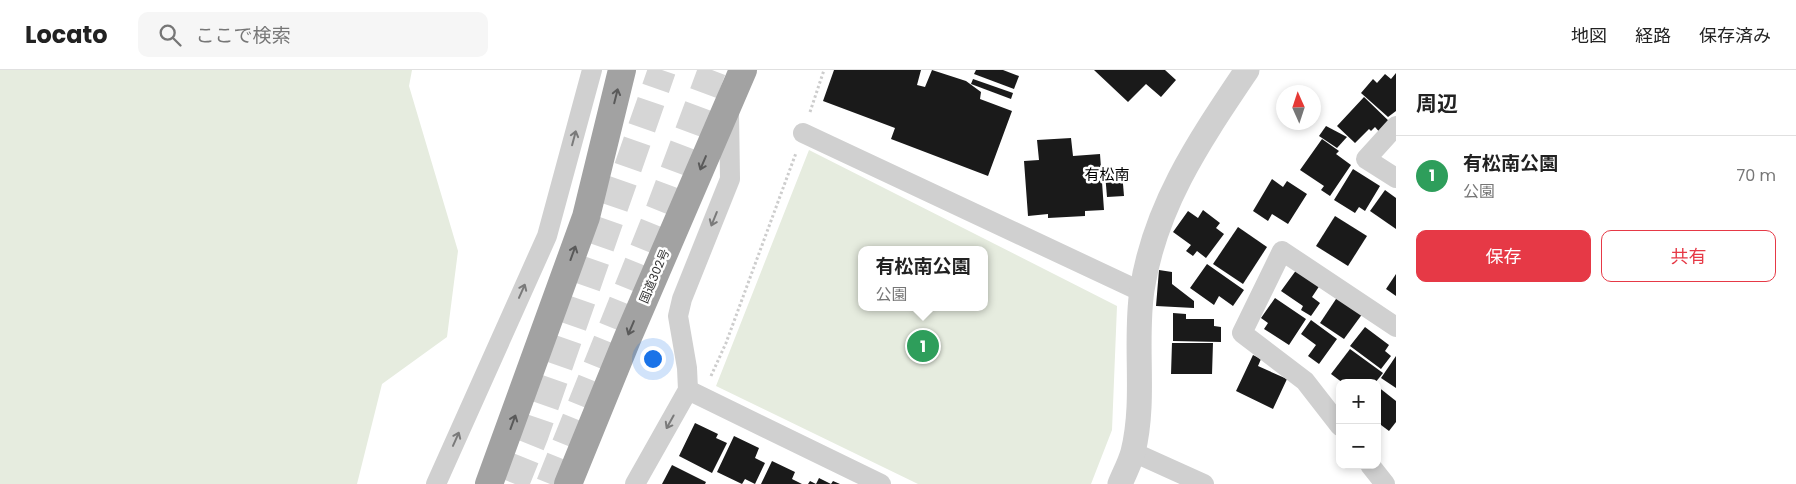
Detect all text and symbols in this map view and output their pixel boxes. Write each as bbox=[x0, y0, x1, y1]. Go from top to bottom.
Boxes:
search box bbox=[138, 12, 488, 57]
text: Locato bbox=[25, 18, 108, 51]
icon: search bbox=[156, 21, 184, 49]
text: ここで検索 bbox=[196, 22, 291, 49]
text: 地図 bbox=[1571, 23, 1607, 48]
text: 経路 bbox=[1635, 23, 1671, 48]
text: 保存済み bbox=[1699, 23, 1771, 48]
north arrow bbox=[1276, 85, 1321, 130]
one-way arrow bbox=[612, 88, 621, 104]
text: 周辺 bbox=[1416, 89, 1458, 118]
one-way arrow bbox=[569, 130, 579, 146]
text: 有松南公園 bbox=[1463, 150, 1558, 177]
one-way arrow bbox=[697, 155, 707, 170]
district label: 有松南 bbox=[1084, 164, 1130, 185]
text: 1 bbox=[1429, 164, 1435, 187]
text: 70 m bbox=[1736, 164, 1776, 187]
text: 公園 bbox=[1463, 180, 1495, 203]
one-way arrow bbox=[709, 211, 718, 227]
button: 保存 bbox=[1416, 230, 1591, 282]
button: 共有 bbox=[1601, 230, 1776, 282]
one-way arrow bbox=[569, 245, 578, 261]
street label: 国道302号 bbox=[635, 246, 673, 306]
popup bbox=[858, 246, 988, 311]
text: 有松南公園 bbox=[875, 253, 971, 280]
text: 公園 bbox=[875, 283, 908, 306]
one-way arrow bbox=[518, 284, 527, 299]
one-way arrow bbox=[626, 320, 636, 335]
pin: 1 bbox=[907, 327, 939, 365]
your location bbox=[640, 346, 666, 372]
map controls bbox=[1336, 379, 1381, 469]
button: + bbox=[1336, 379, 1381, 424]
one-way arrow bbox=[665, 414, 674, 429]
one-way arrow bbox=[509, 415, 518, 430]
button: − bbox=[1336, 424, 1381, 469]
one-way arrow bbox=[451, 432, 461, 447]

